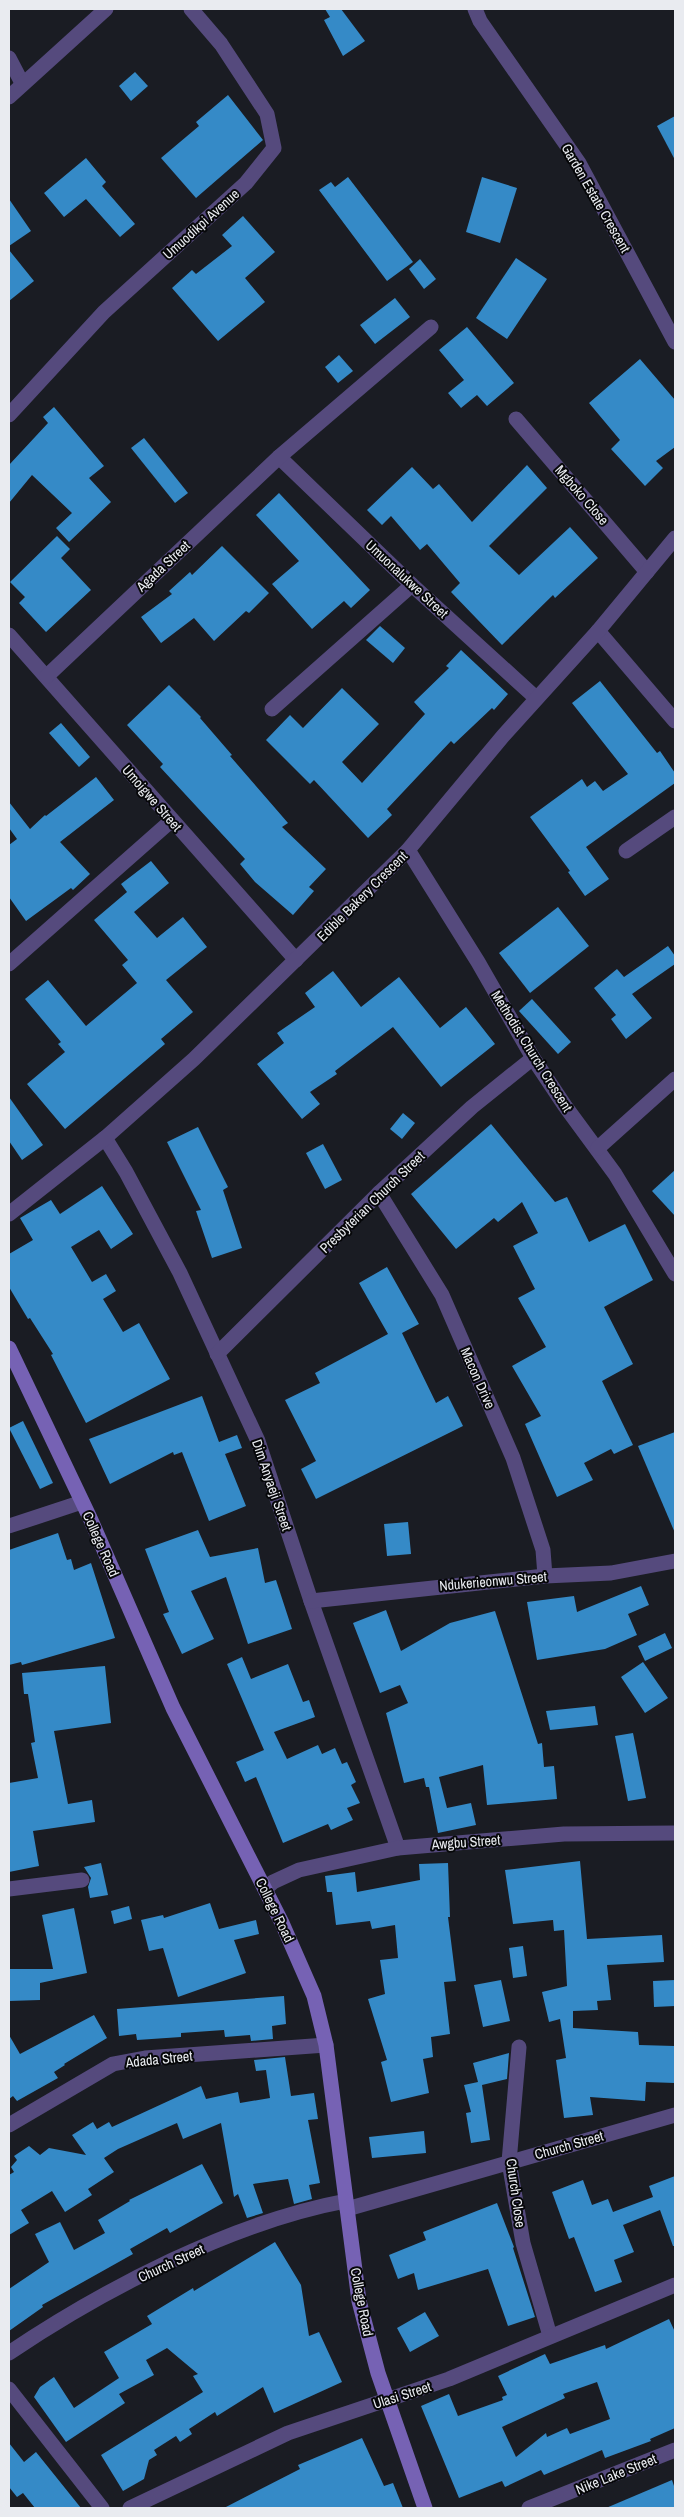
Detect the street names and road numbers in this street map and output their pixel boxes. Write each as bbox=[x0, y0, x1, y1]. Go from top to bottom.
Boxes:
street label: Garden Estate Crescent bbox=[557, 140, 635, 256]
street label: Umuodikpi Avenue bbox=[159, 185, 243, 263]
street label: Mgboko Close bbox=[551, 461, 613, 529]
street label: Umuonalukwe Street bbox=[362, 536, 452, 622]
street label: Agada Street bbox=[132, 537, 194, 596]
street label: Umoigwe Street bbox=[118, 761, 186, 835]
street label: Edible Bakery Crescent bbox=[313, 847, 411, 945]
street label: Methodist Church Crescent bbox=[487, 987, 577, 1115]
street label: Presbyterian Church Street bbox=[316, 1147, 428, 1257]
street label: Macon Drive bbox=[457, 1345, 499, 1411]
street label: Dim Anyaeji Street bbox=[248, 1437, 296, 1533]
street label: College Road bbox=[79, 1509, 123, 1579]
street label: Ndukerieonwu Street bbox=[438, 1567, 548, 1595]
street label: Awgbu Street bbox=[430, 1831, 501, 1853]
street label: College Road bbox=[252, 1875, 298, 1945]
street label: Adada Street bbox=[124, 2047, 193, 2072]
street label: Church Street bbox=[532, 2127, 606, 2163]
street label: Church Close bbox=[502, 2157, 530, 2229]
street label: Church Street bbox=[135, 2240, 207, 2286]
street label: College Road bbox=[347, 2266, 377, 2338]
street label: Ulasi Street bbox=[371, 2377, 433, 2413]
street label: Nike Lake Street bbox=[573, 2450, 659, 2498]

